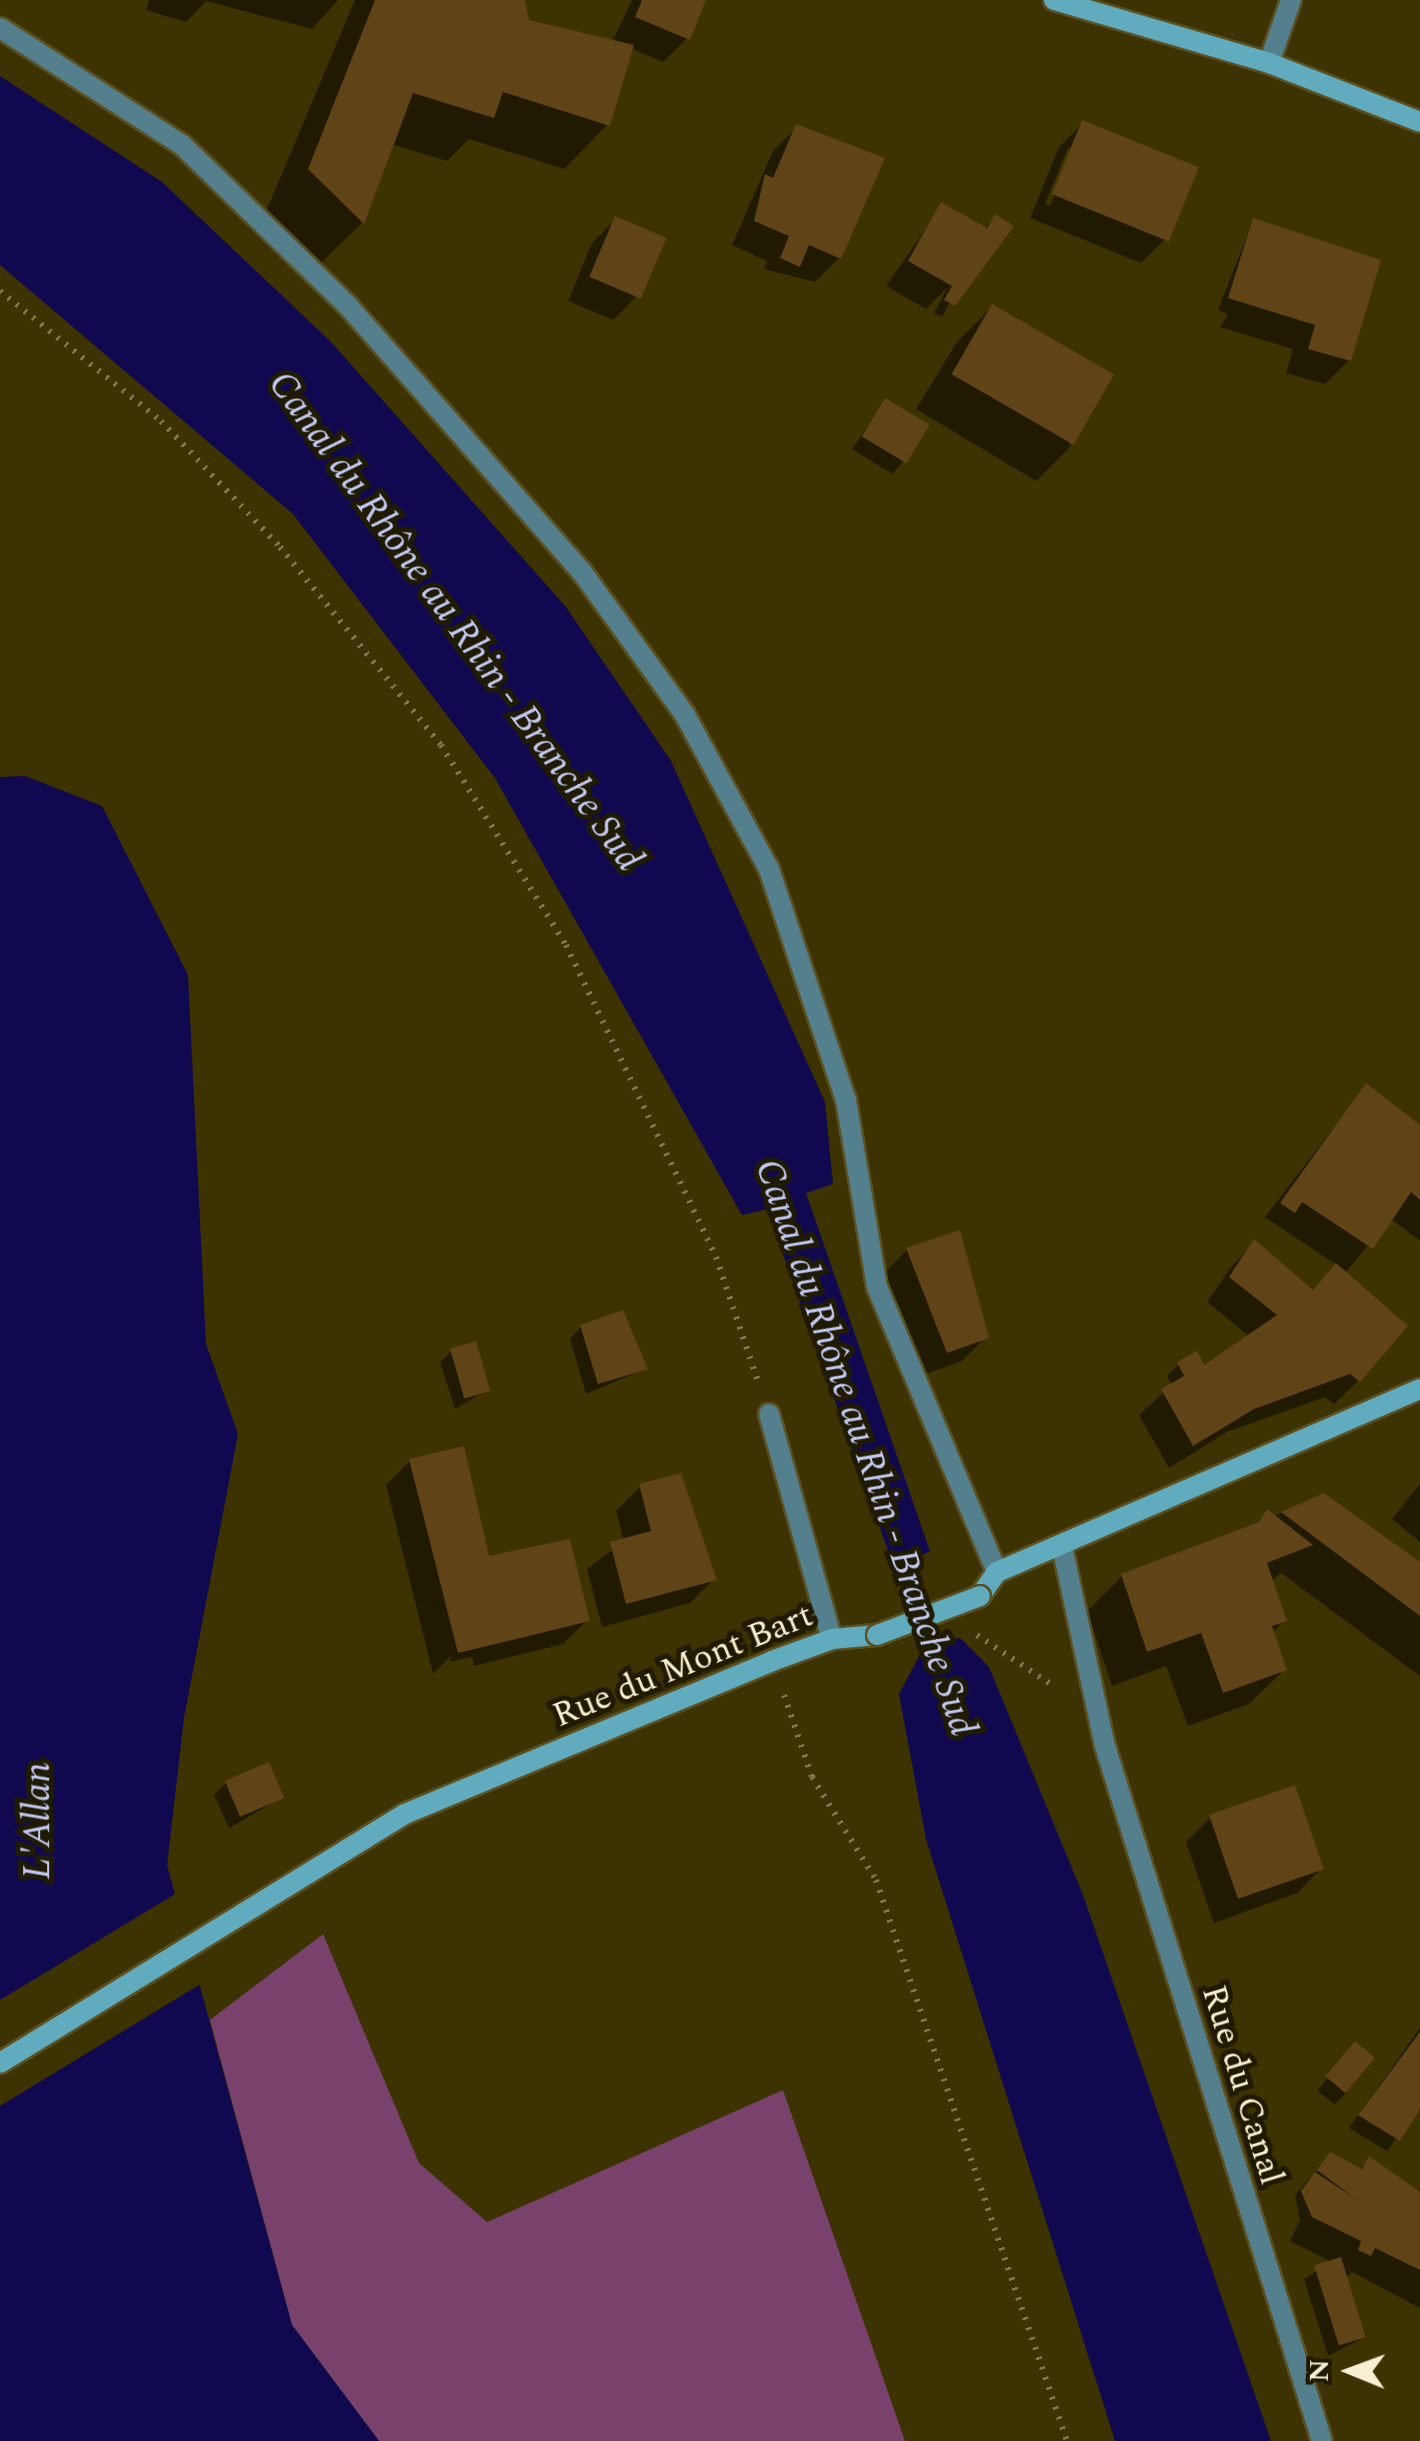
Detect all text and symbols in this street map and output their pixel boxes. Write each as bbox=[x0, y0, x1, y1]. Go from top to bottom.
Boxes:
water label: Canal du Rhône au Rhin - Branche Sud bbox=[257, 363, 651, 881]
water label: Canal du Rhône au Rhin - Branche Sud bbox=[744, 1154, 984, 1742]
street label: Rue du Mont Bart bbox=[547, 1595, 819, 1737]
water label: L'Allan bbox=[16, 1762, 62, 1880]
street label: Rue du Canal bbox=[1192, 1980, 1292, 2190]
north arrow bbox=[1300, 2321, 1400, 2421]
text: N bbox=[1298, 2359, 1341, 2382]

